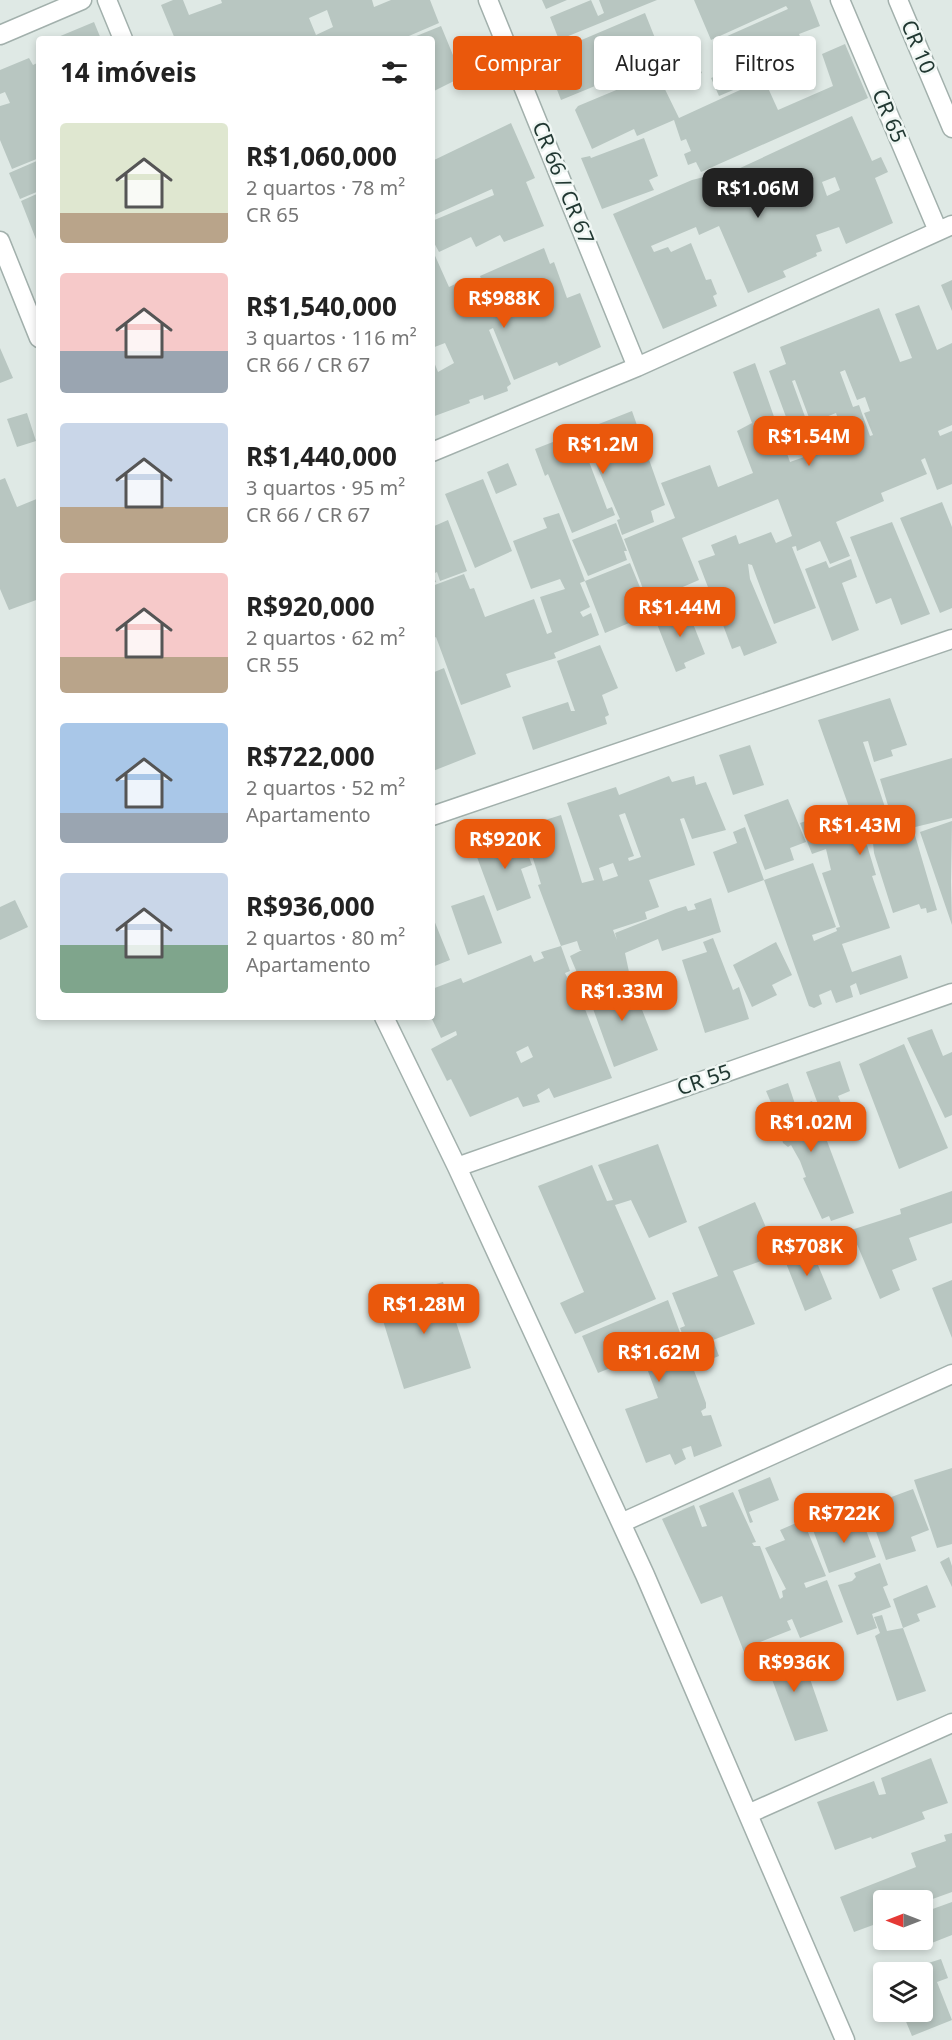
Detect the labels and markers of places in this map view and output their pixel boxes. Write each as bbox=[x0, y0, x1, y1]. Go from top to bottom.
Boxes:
pin: R$1.06M bbox=[703, 168, 813, 219]
pin: R$988K bbox=[455, 278, 553, 329]
pin: R$1.54M bbox=[754, 416, 864, 467]
pin: R$1.2M bbox=[554, 424, 652, 475]
pin: R$1.44M bbox=[625, 587, 735, 638]
pin: R$1.43M bbox=[805, 805, 915, 856]
pin: R$920K bbox=[456, 819, 554, 870]
pin: R$1.33M bbox=[567, 971, 677, 1022]
pin: R$1.02M bbox=[756, 1102, 866, 1153]
pin: R$708K bbox=[758, 1226, 856, 1277]
pin: R$1.28M bbox=[369, 1284, 479, 1335]
pin: R$1.62M bbox=[604, 1332, 714, 1383]
pin: R$722K bbox=[795, 1493, 893, 1544]
pin: R$936K bbox=[745, 1642, 843, 1693]

